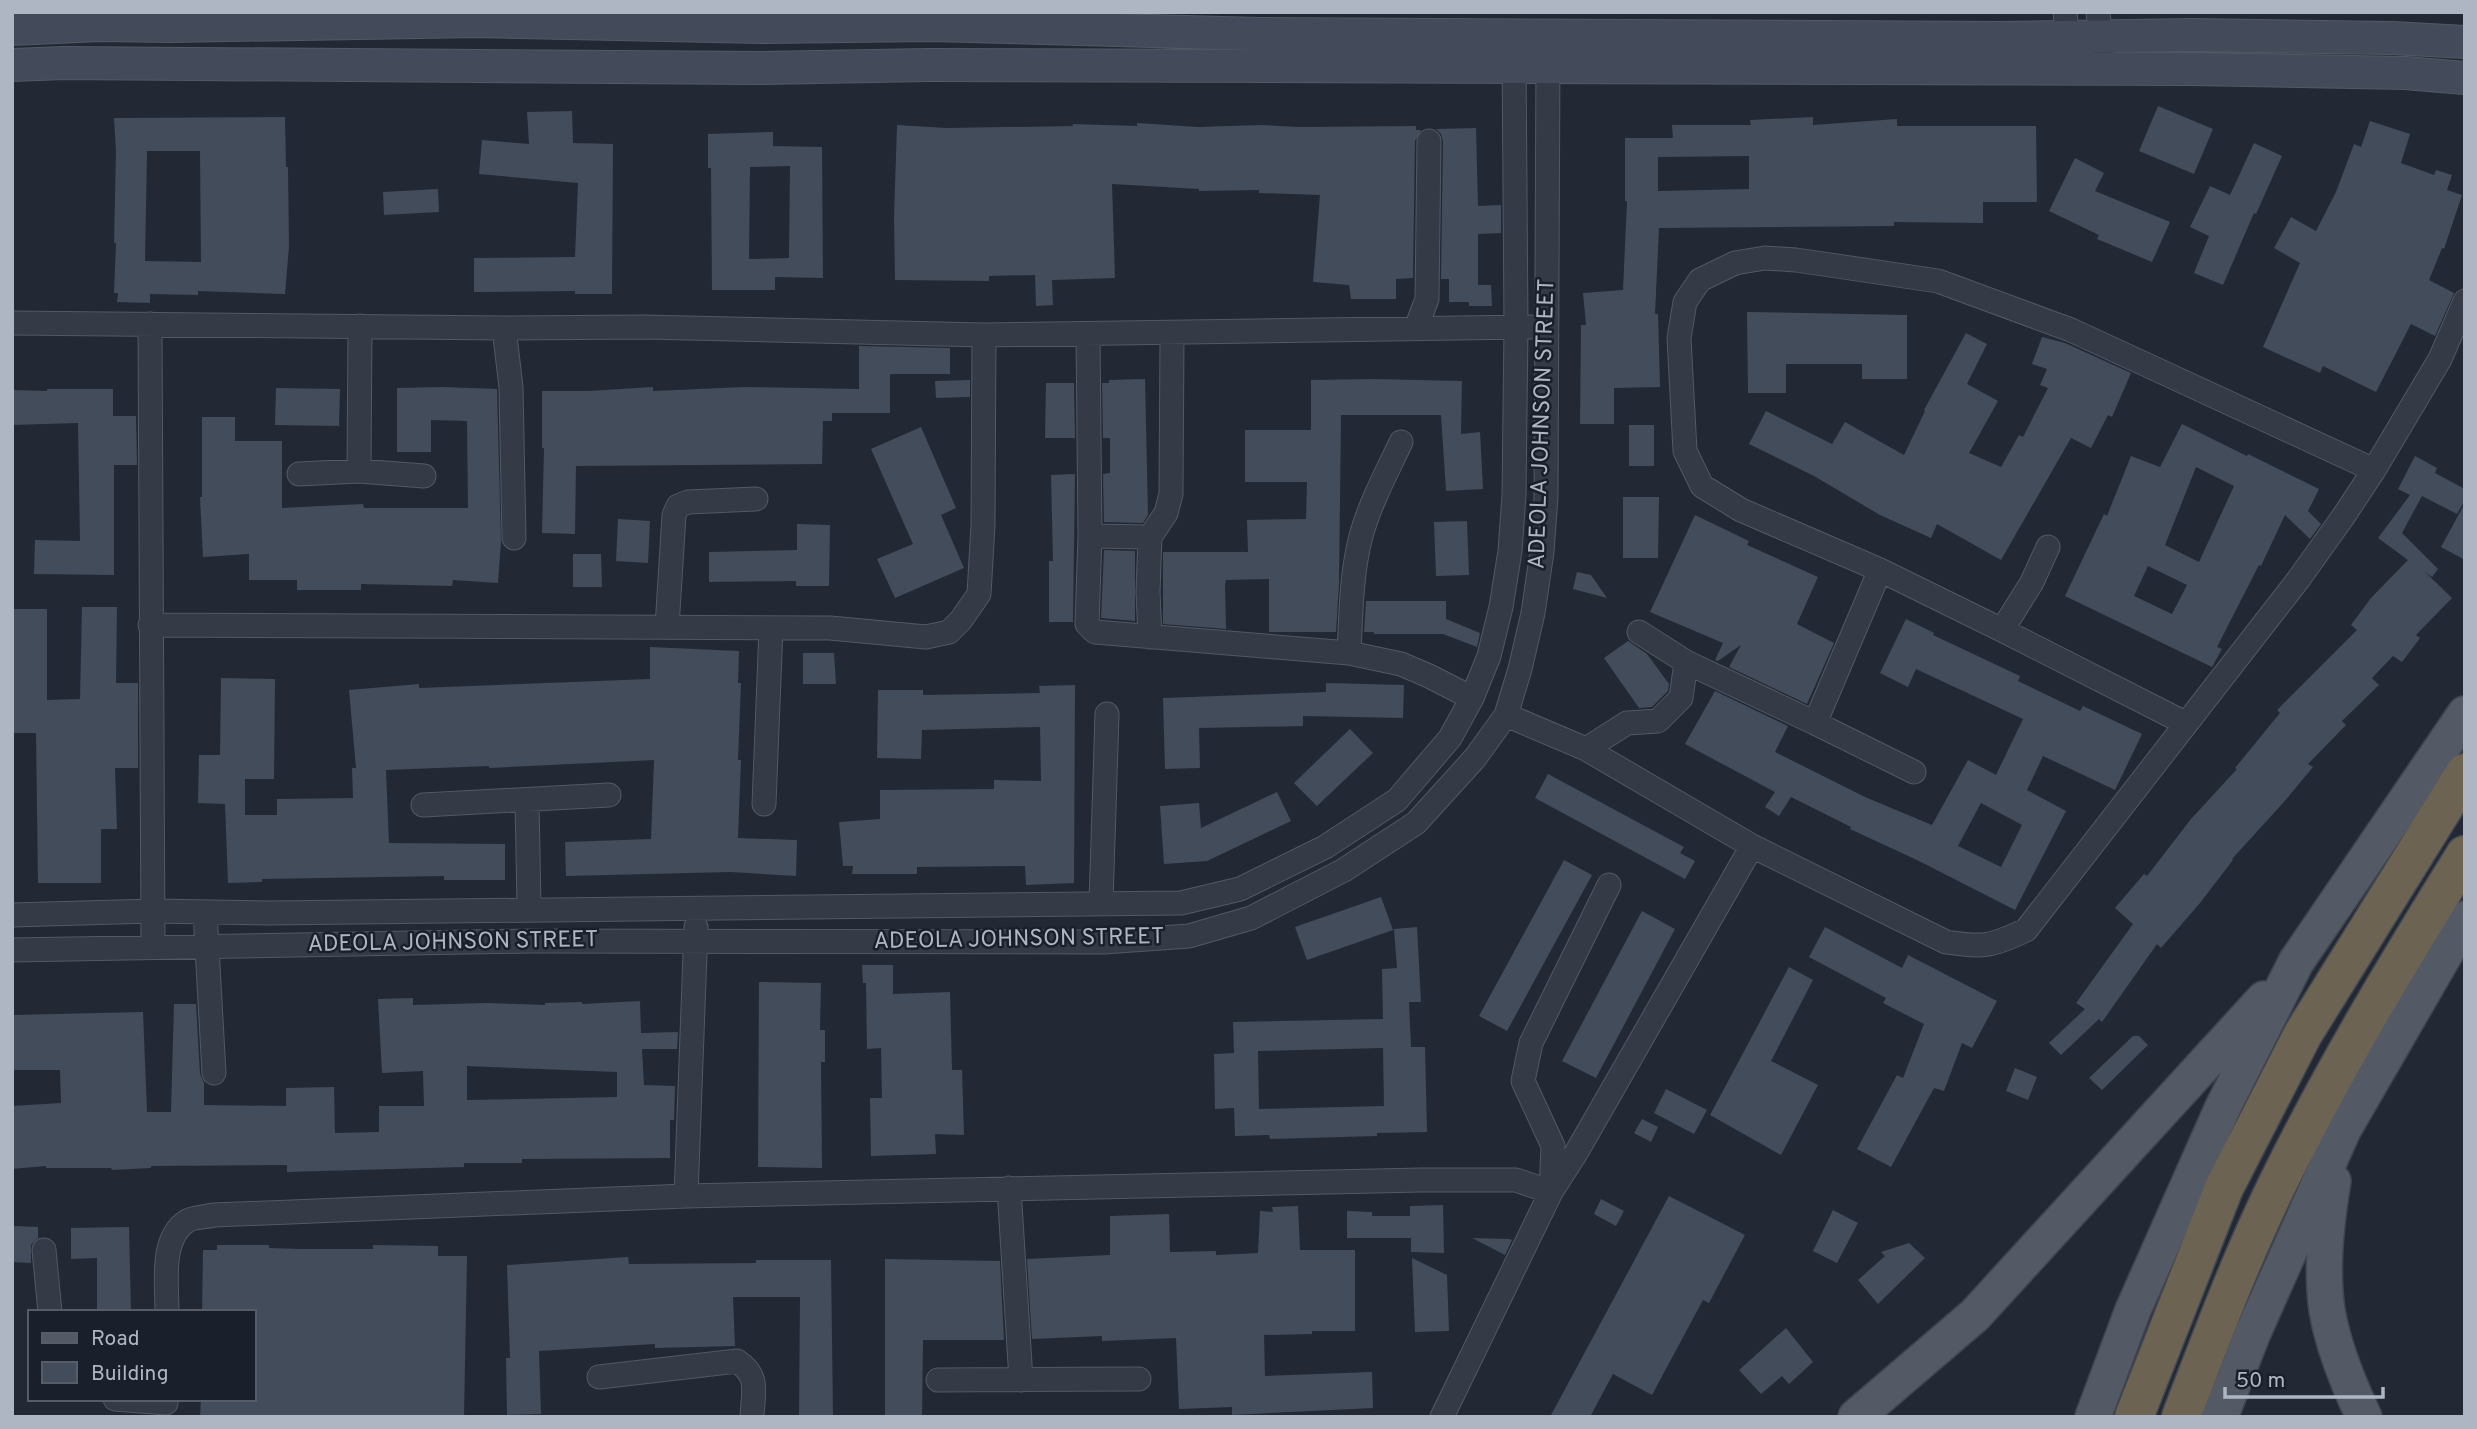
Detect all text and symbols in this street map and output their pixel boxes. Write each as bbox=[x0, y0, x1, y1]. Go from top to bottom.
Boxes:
street label: ADEOLA JOHNSON STREET bbox=[1523, 278, 1563, 570]
street label: ADEOLA JOHNSON STREET bbox=[873, 923, 1165, 957]
street label: ADEOLA JOHNSON STREET bbox=[307, 926, 599, 960]
legend bbox=[28, 1310, 256, 1401]
text: Road bbox=[91, 1326, 140, 1353]
scale bar bbox=[2225, 1356, 2382, 1400]
text: Building bbox=[91, 1361, 169, 1388]
text: 50 m bbox=[2236, 1368, 2285, 1395]

